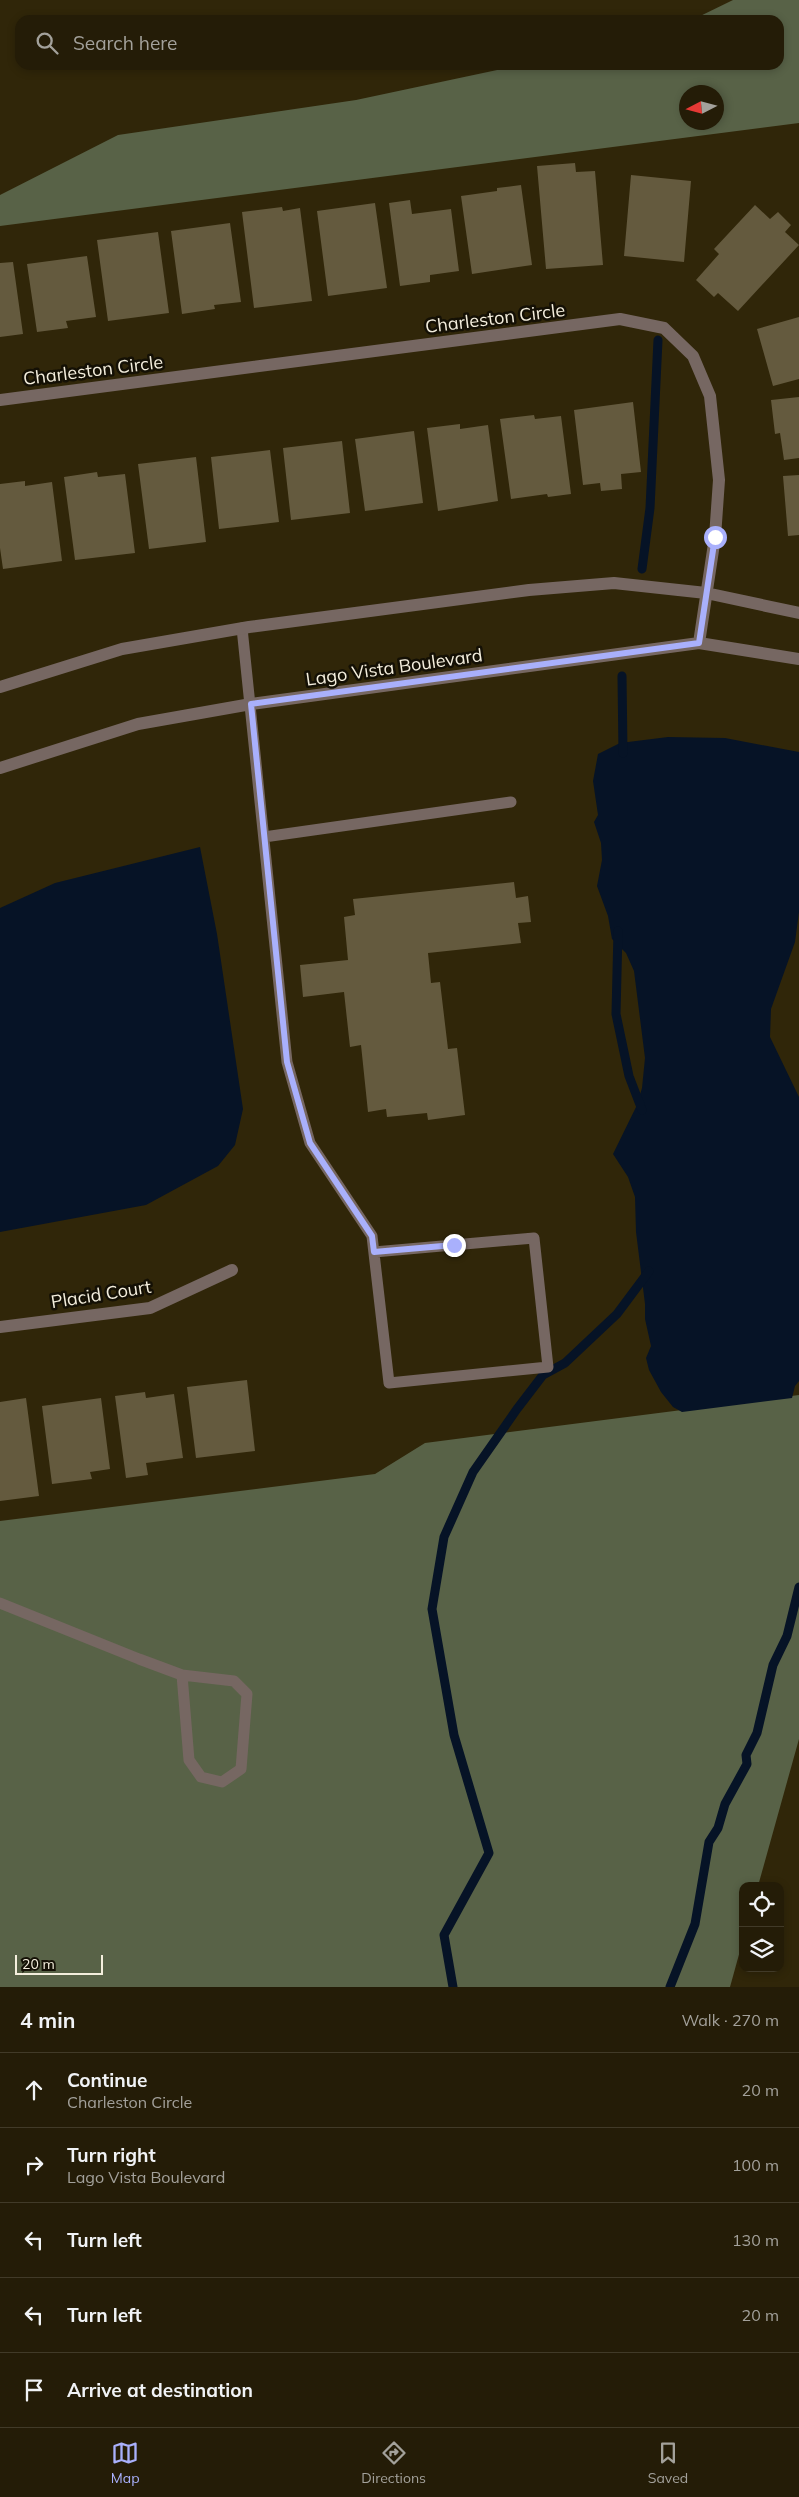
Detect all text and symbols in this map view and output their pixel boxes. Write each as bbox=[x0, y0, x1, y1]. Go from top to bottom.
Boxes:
search box bbox=[15, 15, 784, 70]
icon: search bbox=[33, 29, 61, 57]
text: Search here bbox=[73, 31, 177, 55]
north arrow bbox=[679, 85, 724, 130]
street label: Charleston Circle bbox=[424, 298, 566, 338]
street label: Charleston Circle bbox=[22, 350, 164, 390]
route start bbox=[704, 526, 727, 549]
street label: Lago Vista Boulevard bbox=[304, 643, 484, 691]
route end bbox=[443, 1234, 466, 1257]
street label: Placid Court bbox=[49, 1275, 153, 1313]
map controls bbox=[739, 1882, 784, 1972]
button: locate bbox=[739, 1882, 784, 1927]
button: layers bbox=[739, 1927, 784, 1972]
scale bar bbox=[15, 1952, 102, 1975]
text: 20 m bbox=[22, 1955, 55, 1973]
text: 4 min bbox=[20, 2007, 75, 2033]
text: Walk · 270 m bbox=[681, 2010, 779, 2030]
text: Continue bbox=[67, 2068, 147, 2092]
icon: ahead bbox=[20, 2076, 48, 2104]
text: 20 m bbox=[742, 2080, 779, 2100]
text: Charleston Circle bbox=[67, 2092, 192, 2112]
text: Turn right bbox=[67, 2143, 156, 2167]
icon: right bbox=[20, 2151, 48, 2179]
text: 100 m bbox=[732, 2155, 779, 2175]
text: Lago Vista Boulevard bbox=[67, 2167, 225, 2187]
icon: left bbox=[20, 2226, 48, 2254]
text: Turn left bbox=[67, 2228, 142, 2252]
text: 130 m bbox=[732, 2230, 779, 2250]
icon: left bbox=[20, 2301, 48, 2329]
text: Turn left bbox=[67, 2303, 142, 2327]
text: 20 m bbox=[742, 2305, 779, 2325]
icon: arrive bbox=[20, 2376, 48, 2404]
text: Arrive at destination bbox=[67, 2378, 253, 2402]
tab: Map bbox=[111, 2439, 140, 2487]
tab: Directions bbox=[361, 2439, 426, 2487]
tab: Saved bbox=[648, 2439, 688, 2487]

